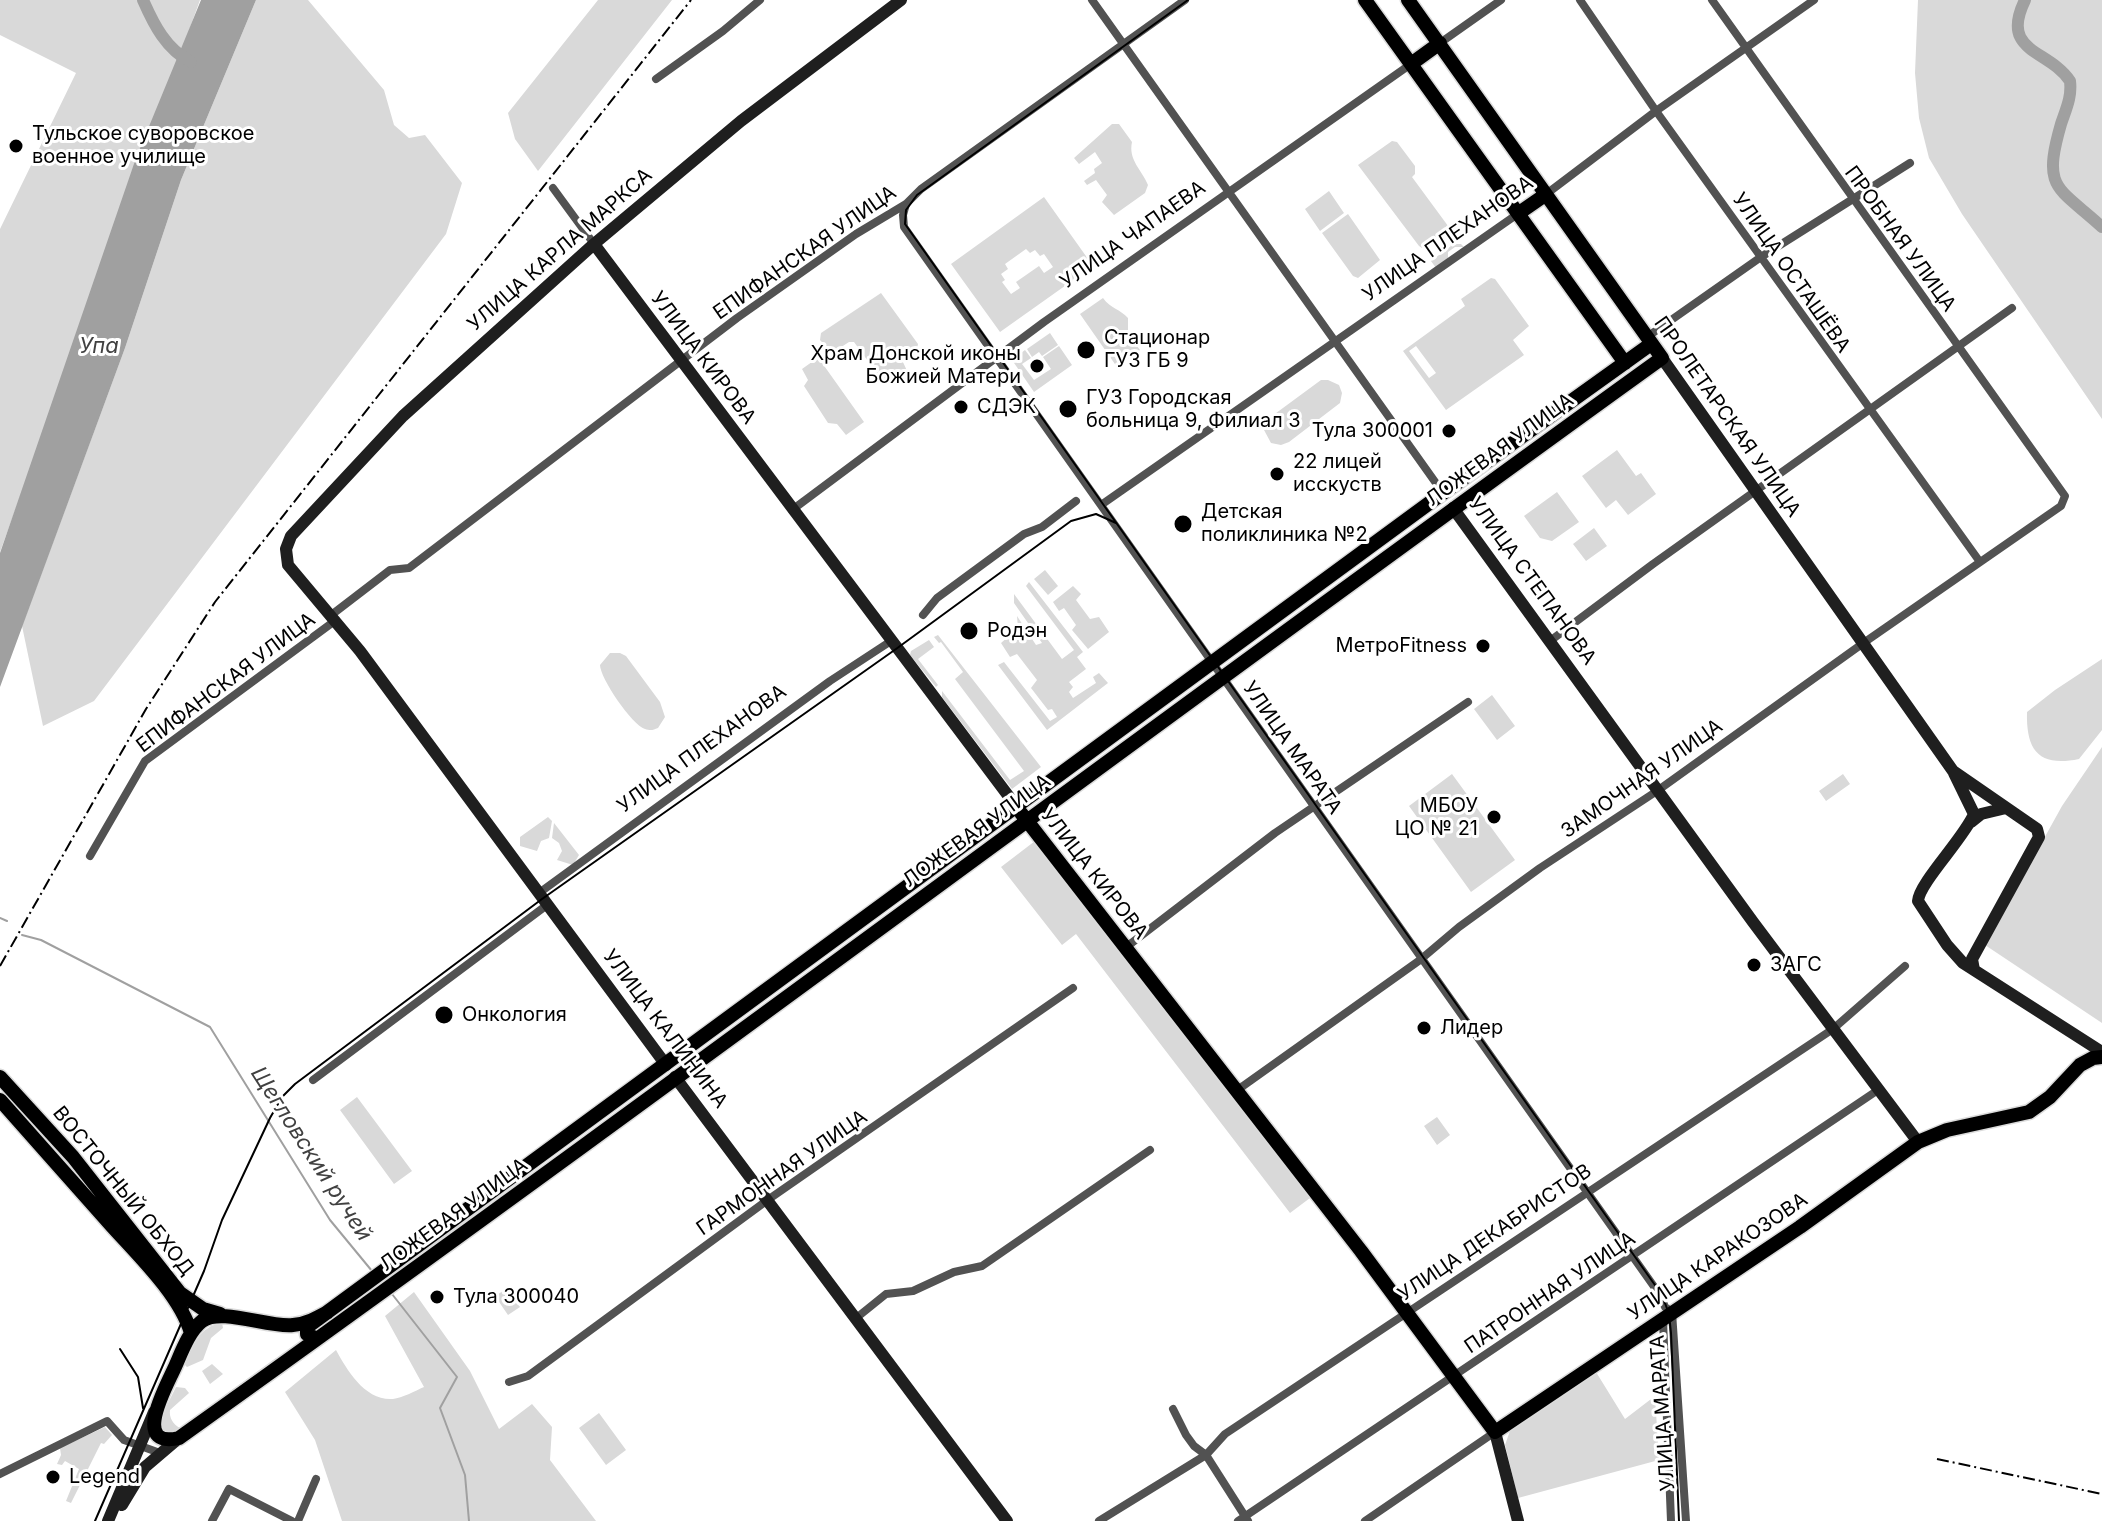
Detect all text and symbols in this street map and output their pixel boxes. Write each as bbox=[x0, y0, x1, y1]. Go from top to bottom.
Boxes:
place label: Тульское суворовское военное училище bbox=[32, 122, 254, 169]
marker: Тульское суворовское военное училище bbox=[7, 137, 25, 155]
street label: ПРОБНАЯ УЛИЦА bbox=[1839, 162, 1961, 316]
street label: УЛИЦА КАРЛА МАРКСА bbox=[463, 163, 657, 337]
street label: УЛИЦА ПЛЕХАНОВА bbox=[1358, 171, 1538, 307]
street label: УЛИЦА ЧАПАЕВА bbox=[1056, 176, 1210, 294]
street label: ЕПИФАНСКАЯ УЛИЦА bbox=[709, 181, 901, 325]
street label: УЛИЦА ОСТАШЁВА bbox=[1727, 189, 1855, 357]
street label: УЛИЦА КИРОВА bbox=[645, 287, 761, 429]
street label: ПРОЛЕТАРСКАЯ УЛИЦА bbox=[1649, 312, 1805, 522]
place label: Стационар ГУЗ ГБ 9 bbox=[1104, 326, 1210, 373]
water label: Упа bbox=[79, 333, 119, 359]
marker: Стационар ГУЗ ГБ 9 bbox=[1075, 339, 1097, 361]
place label: Храм Донской иконы Божией Матери bbox=[810, 342, 1021, 389]
marker: Храм Донской иконы Божией Матери bbox=[1028, 357, 1046, 375]
place label: ГУЗ Городская больница 9, Филиал 3 bbox=[1086, 386, 1301, 433]
street label: ЛОЖЕВАЯ УЛИЦА bbox=[1421, 388, 1579, 512]
place label: СДЭК bbox=[977, 395, 1036, 419]
marker: СДЭК bbox=[952, 398, 970, 416]
marker: ГУЗ Городская больница 9, Филиал 3 bbox=[1057, 398, 1079, 420]
place label: Тула 300001 bbox=[1312, 419, 1433, 443]
marker: Тула 300001 bbox=[1440, 422, 1458, 440]
place label: 22 лицей исскуств bbox=[1293, 450, 1382, 497]
marker: 22 лицей исскуств bbox=[1268, 465, 1286, 483]
street label: УЛИЦА СТЕПАНОВА bbox=[1463, 492, 1601, 670]
place label: Детская поликлиника №2 bbox=[1201, 500, 1368, 547]
marker: Детская поликлиника №2 bbox=[1172, 513, 1194, 535]
street label: ЕПИФАНСКАЯ УЛИЦА bbox=[132, 608, 320, 758]
place label: Родэн bbox=[987, 619, 1047, 643]
marker: Родэн bbox=[958, 620, 980, 642]
place label: МетроFitness bbox=[1336, 634, 1467, 658]
marker: МетроFitness bbox=[1474, 637, 1492, 655]
street label: УЛИЦА МАРАТА bbox=[1237, 677, 1347, 819]
street label: УЛИЦА ПЛЕХАНОВА bbox=[613, 680, 791, 818]
street label: ЗАМОЧНАЯ УЛИЦА bbox=[1557, 714, 1727, 844]
street label: ЛОЖЕВАЯ УЛИЦА bbox=[898, 769, 1056, 893]
place label: МБОУ ЦО № 21 bbox=[1395, 794, 1478, 841]
street label: УЛИЦА КИРОВА bbox=[1035, 804, 1153, 944]
marker: МБОУ ЦО № 21 bbox=[1485, 808, 1503, 826]
street label: УЛИЦА КАЛИНИНА bbox=[598, 945, 732, 1113]
place label: ЗАГС bbox=[1770, 953, 1822, 977]
marker: ЗАГС bbox=[1745, 956, 1763, 974]
place label: Онкология bbox=[462, 1003, 567, 1027]
marker: Онкология bbox=[433, 1004, 455, 1026]
place label: Лидер bbox=[1440, 1016, 1503, 1040]
marker: Лидер bbox=[1415, 1019, 1433, 1037]
water label: Щегловский ручей bbox=[245, 1062, 377, 1246]
street label: ВОСТОЧНЫЙ ОБХОД bbox=[47, 1102, 199, 1280]
street label: ГАРМОННАЯ УЛИЦА bbox=[692, 1105, 872, 1241]
street label: ЛОЖЕВАЯ УЛИЦА bbox=[375, 1153, 533, 1277]
street label: УЛИЦА ДЕКАБРИСТОВ bbox=[1394, 1159, 1596, 1307]
street label: УЛИЦА КАРАКОЗОВА bbox=[1624, 1188, 1812, 1326]
street label: ПАТРОННАЯ УЛИЦА bbox=[1460, 1227, 1640, 1359]
place label: Тула 300040 bbox=[453, 1285, 579, 1309]
marker: Тула 300040 bbox=[428, 1288, 446, 1306]
street label: УЛИЦА МАРАТА bbox=[1646, 1334, 1680, 1492]
place label: Legend bbox=[69, 1465, 140, 1489]
marker: Legend bbox=[44, 1468, 62, 1486]

